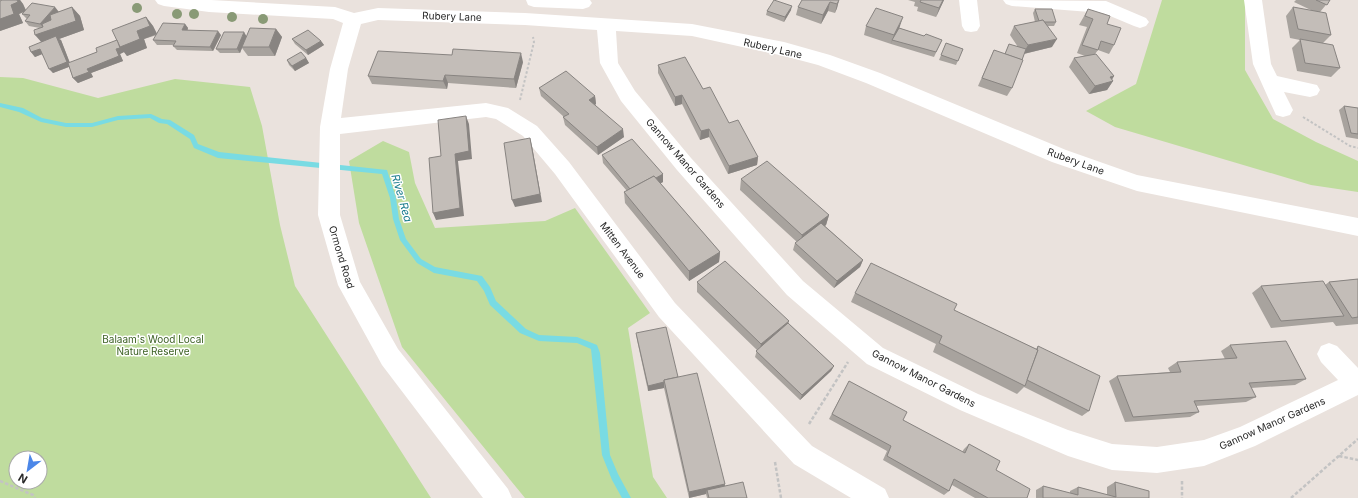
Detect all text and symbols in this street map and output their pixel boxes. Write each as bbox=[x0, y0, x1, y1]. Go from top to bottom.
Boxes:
street label: Rubery Lane bbox=[422, 9, 482, 23]
street label: Rubery Lane bbox=[743, 35, 804, 61]
street label: Gannow Manor Gardens bbox=[644, 116, 728, 210]
street label: Rubery Lane bbox=[1046, 145, 1106, 177]
water label: River Rea bbox=[388, 172, 416, 224]
street label: Mitten Avenue bbox=[598, 219, 648, 281]
street label: Ormond Road bbox=[327, 224, 357, 290]
park label: Balaam's Wood Local Nature Reserve bbox=[102, 333, 204, 357]
street label: Gannow Manor Gardens bbox=[870, 347, 978, 409]
street label: Gannow Manor Gardens bbox=[1217, 394, 1327, 452]
north arrow bbox=[8, 450, 48, 490]
text: N bbox=[16, 470, 30, 487]

